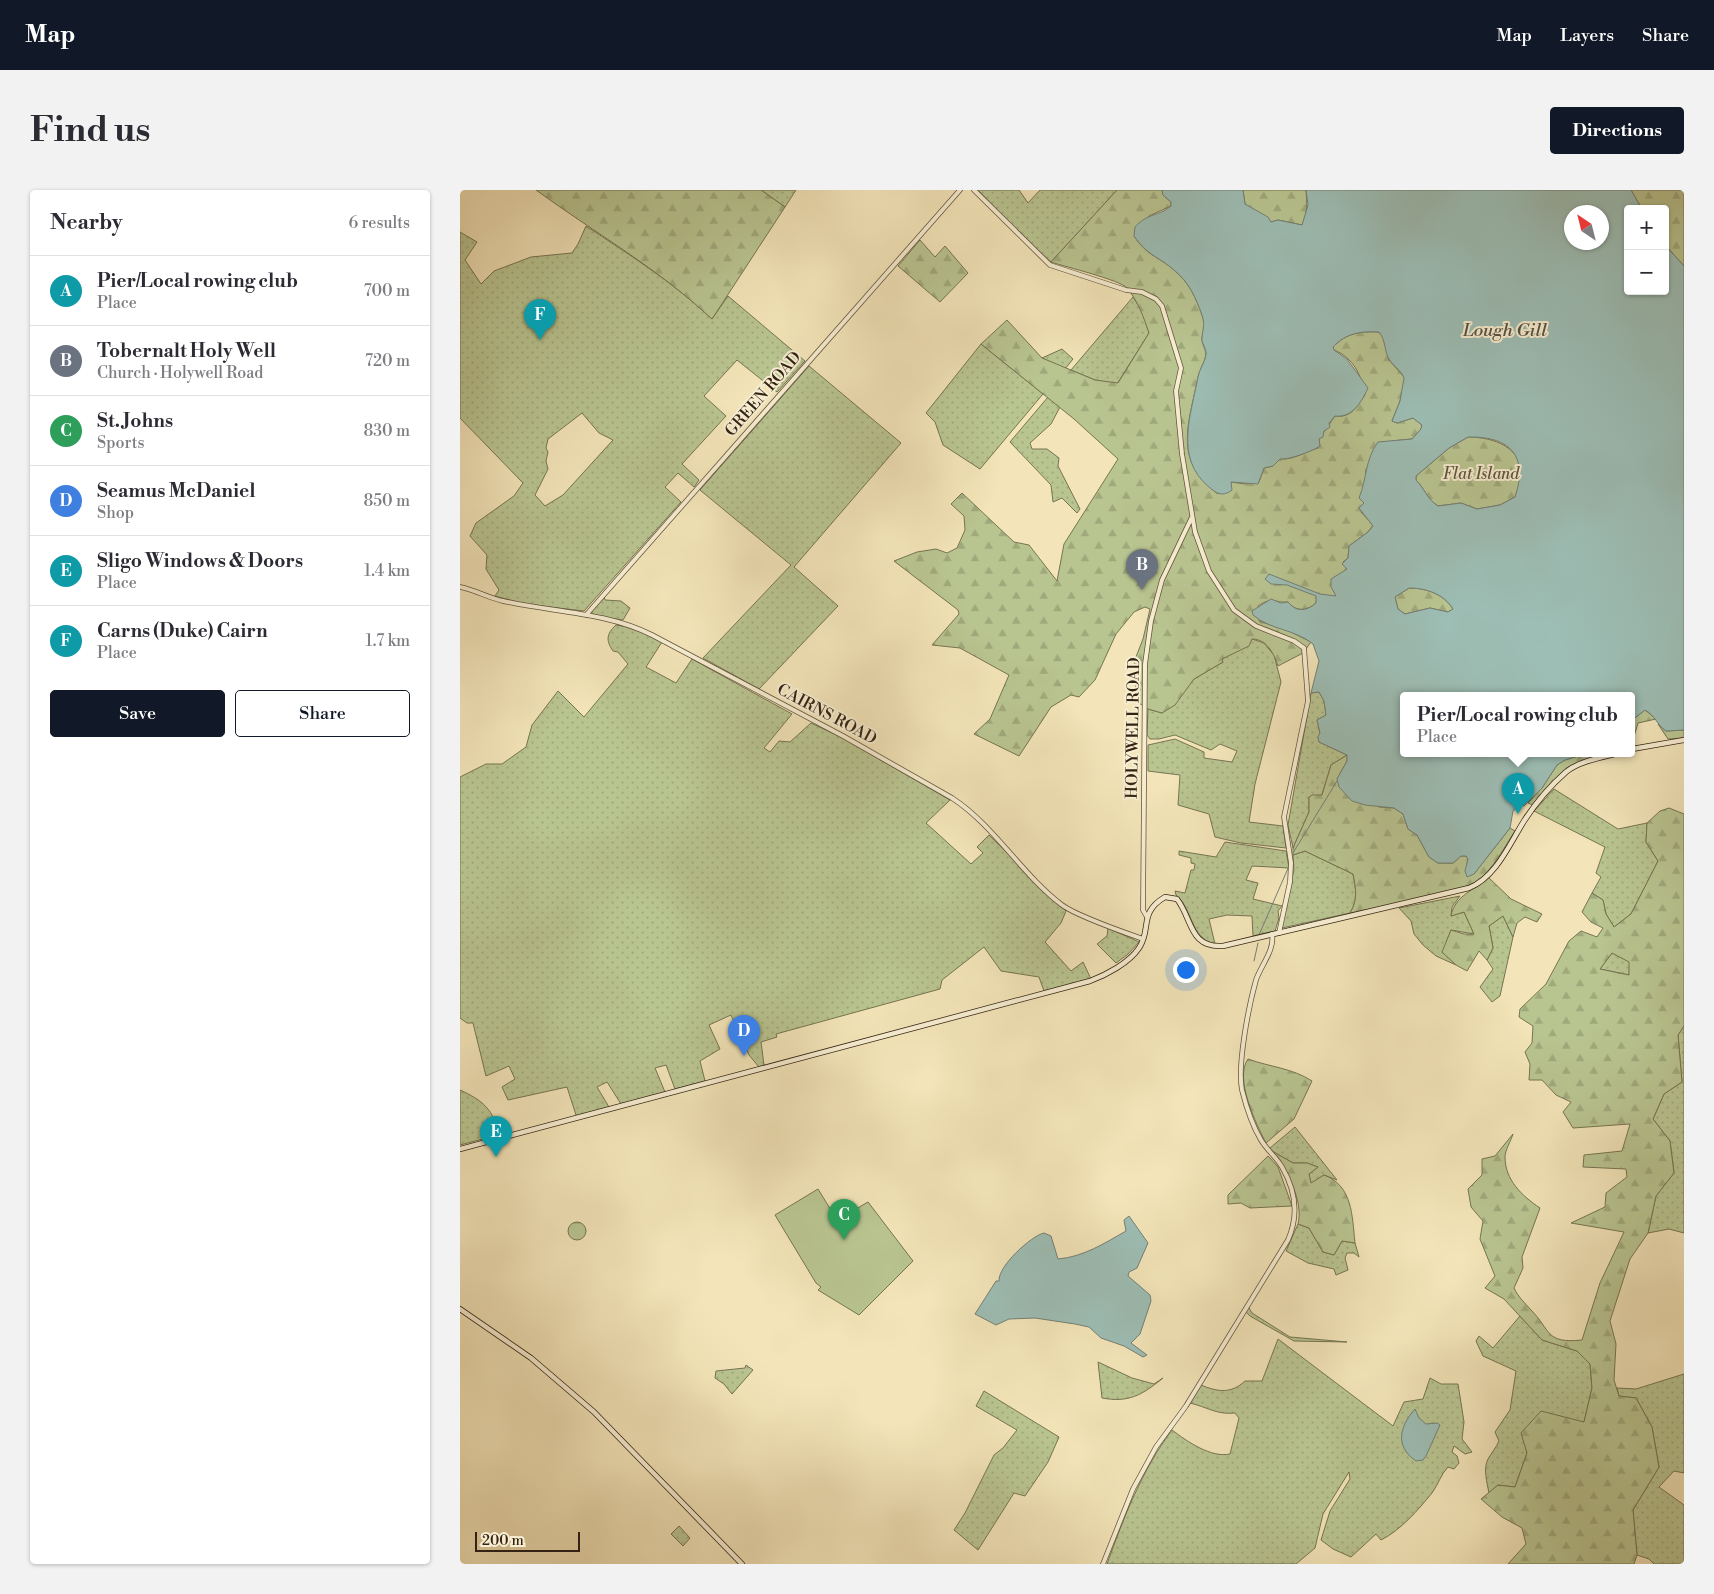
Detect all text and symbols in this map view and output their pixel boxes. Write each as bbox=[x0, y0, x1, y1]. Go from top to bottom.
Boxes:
text: Map bbox=[25, 20, 75, 50]
text: Map bbox=[1497, 24, 1532, 47]
text: Layers bbox=[1560, 24, 1614, 47]
text: Share bbox=[1642, 24, 1689, 47]
button: Directions bbox=[1550, 107, 1684, 154]
text: Find us bbox=[30, 109, 150, 152]
north arrow bbox=[1564, 205, 1609, 250]
map controls bbox=[1624, 205, 1669, 295]
button: + bbox=[1624, 205, 1669, 250]
text: Nearby bbox=[50, 210, 123, 236]
text: 6 results bbox=[349, 213, 410, 233]
button: − bbox=[1624, 250, 1669, 295]
text: Pier/Local rowing club bbox=[97, 269, 298, 293]
text: A bbox=[60, 281, 72, 301]
text: 700 m bbox=[364, 281, 410, 301]
text: Place bbox=[97, 293, 137, 313]
pin: F bbox=[524, 299, 556, 340]
water label: Lough Gill bbox=[1462, 319, 1547, 342]
text: Tobernalt Holy Well bbox=[97, 339, 276, 363]
street label: GREEN ROAD bbox=[721, 347, 805, 441]
text: B bbox=[60, 351, 72, 371]
text: 720 m bbox=[365, 351, 410, 371]
text: Church · Holywell Road bbox=[97, 363, 263, 383]
text: St. Johns bbox=[97, 409, 173, 433]
text: C bbox=[60, 421, 72, 441]
text: 830 m bbox=[363, 421, 410, 441]
text: Sports bbox=[97, 433, 144, 453]
park label: Flat Island bbox=[1443, 464, 1520, 484]
text: Seamus McDaniel bbox=[97, 479, 256, 503]
text: D bbox=[60, 491, 72, 511]
text: 850 m bbox=[363, 491, 410, 511]
text: Shop bbox=[97, 503, 134, 523]
text: Sligo Windows & Doors bbox=[97, 549, 303, 573]
pin: B bbox=[1126, 549, 1158, 590]
text: E bbox=[60, 561, 72, 581]
text: 1.4 km bbox=[364, 561, 410, 581]
text: Place bbox=[97, 573, 137, 593]
text: Carns (Duke) Cairn bbox=[97, 619, 268, 643]
text: F bbox=[60, 631, 72, 651]
text: 1.7 km bbox=[366, 631, 410, 651]
text: Place bbox=[97, 643, 137, 663]
street label: HOLYWELL ROAD bbox=[1122, 657, 1144, 799]
street label: CAIRNS ROAD bbox=[774, 679, 880, 749]
button: Save bbox=[50, 690, 225, 737]
button: Share bbox=[235, 690, 410, 737]
popup bbox=[1400, 692, 1635, 757]
text: Pier/Local rowing club bbox=[1417, 703, 1618, 727]
text: Place bbox=[1417, 727, 1457, 747]
pin: A bbox=[1502, 773, 1534, 814]
your location bbox=[1173, 957, 1199, 983]
pin: D bbox=[728, 1015, 760, 1056]
pin: E bbox=[480, 1116, 512, 1157]
pin: C bbox=[828, 1199, 860, 1240]
scale bar bbox=[475, 1529, 580, 1552]
text: 200 m bbox=[482, 1532, 524, 1550]

